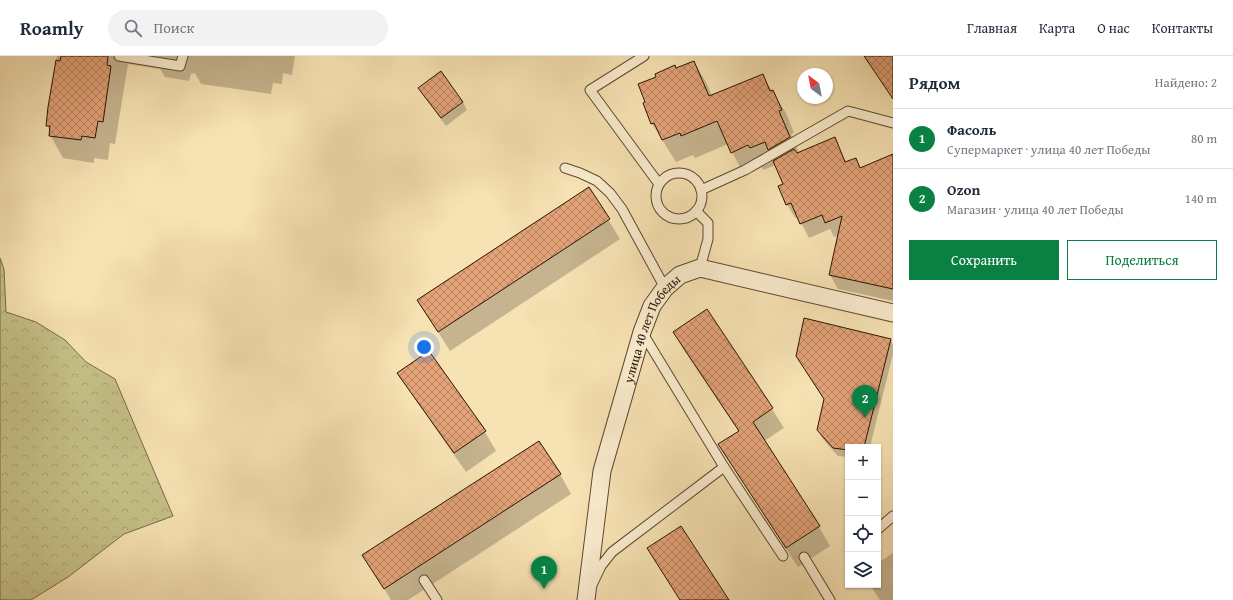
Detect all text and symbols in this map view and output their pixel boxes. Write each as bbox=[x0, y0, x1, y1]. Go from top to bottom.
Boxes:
search box bbox=[108, 10, 388, 46]
text: Roamly bbox=[20, 14, 84, 42]
icon: search bbox=[122, 17, 144, 39]
text: Поиск bbox=[154, 17, 194, 38]
text: Главная bbox=[967, 18, 1017, 38]
text: Карта bbox=[1039, 18, 1075, 38]
text: О нас bbox=[1097, 18, 1130, 38]
text: Контакты bbox=[1152, 18, 1213, 38]
north arrow bbox=[797, 68, 833, 104]
text: Рядом bbox=[909, 70, 960, 95]
text: Найдено: 2 bbox=[1155, 73, 1217, 92]
text: Фасоль bbox=[947, 119, 996, 140]
text: 1 bbox=[919, 129, 925, 148]
text: 80 m bbox=[1191, 129, 1217, 148]
text: Супермаркет · улица 40 лет Победы bbox=[947, 140, 1150, 159]
text: Ozon bbox=[947, 179, 980, 200]
text: 2 bbox=[919, 189, 925, 208]
text: 140 m bbox=[1185, 189, 1217, 208]
text: Магазин · улица 40 лет Победы bbox=[947, 200, 1124, 219]
button: Сохранить bbox=[909, 240, 1059, 280]
button: Поделиться bbox=[1067, 240, 1217, 280]
street label: улица 40 лет Победы bbox=[619, 270, 685, 386]
your location bbox=[414, 337, 434, 357]
pin: 2 bbox=[852, 385, 878, 418]
map controls bbox=[845, 444, 881, 588]
button: + bbox=[845, 444, 881, 480]
button: − bbox=[845, 480, 881, 516]
button: locate bbox=[845, 516, 881, 552]
button: layers bbox=[845, 552, 881, 588]
pin: 1 bbox=[531, 556, 557, 589]

